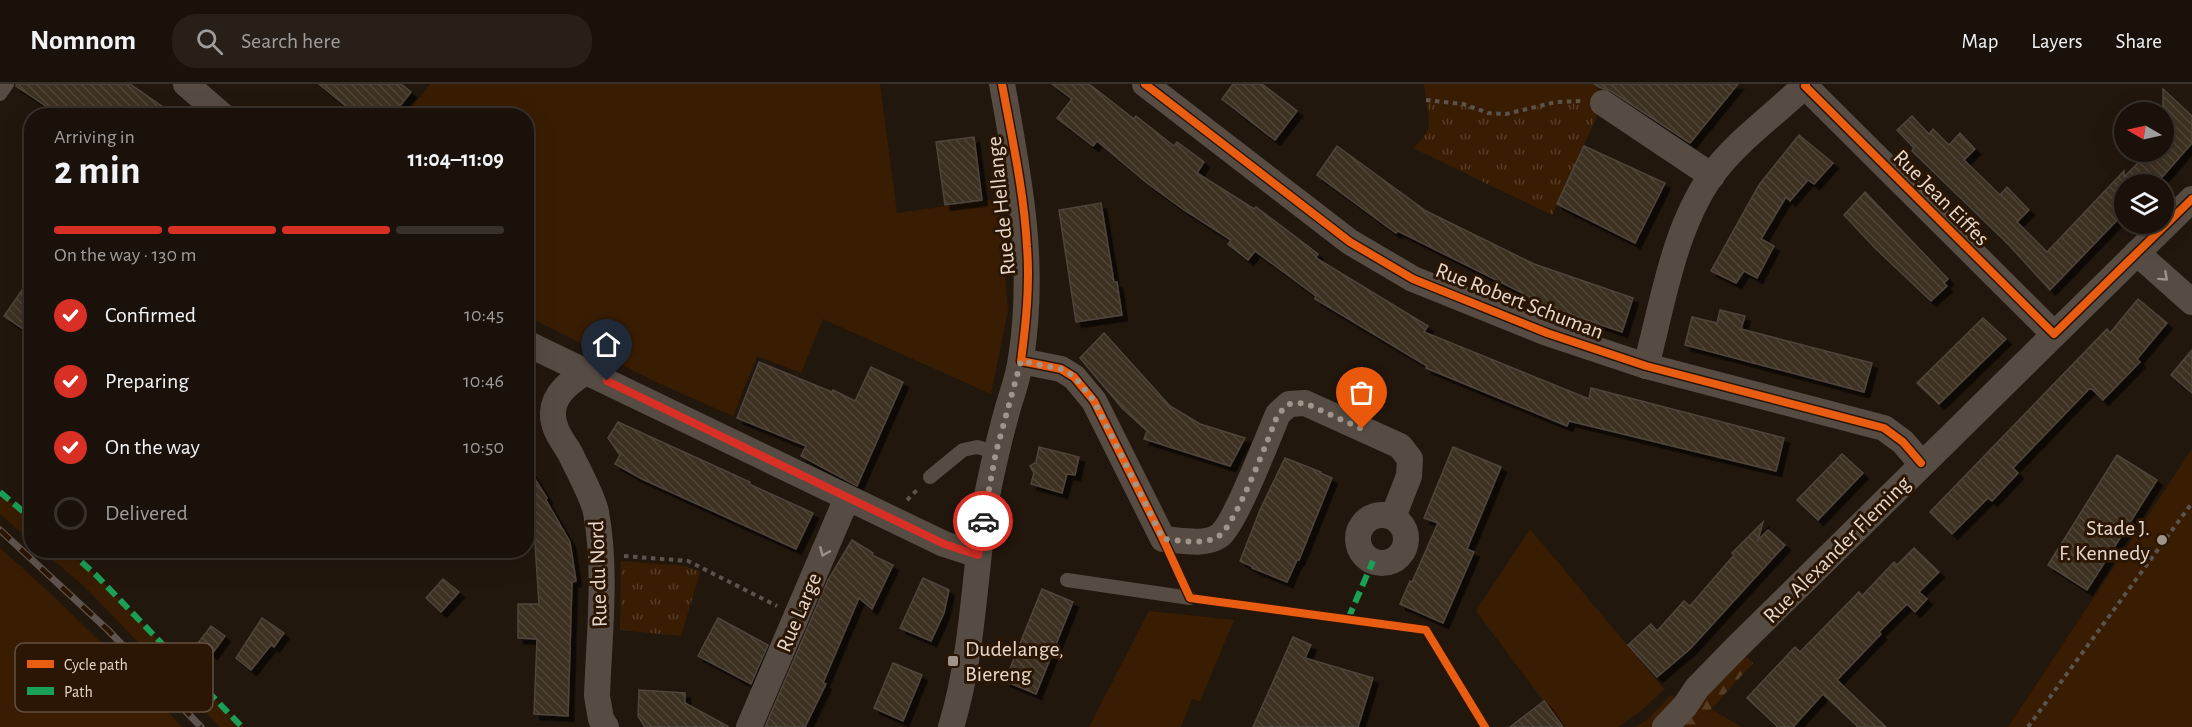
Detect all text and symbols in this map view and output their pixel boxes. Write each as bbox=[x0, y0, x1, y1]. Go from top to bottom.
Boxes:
search box bbox=[172, 14, 592, 68]
icon: search bbox=[193, 25, 226, 58]
text: Nomnom bbox=[30, 27, 136, 55]
text: Search here bbox=[241, 30, 341, 52]
text: Map bbox=[1962, 31, 1998, 52]
text: Layers bbox=[2031, 31, 2082, 52]
text: Share bbox=[2115, 31, 2162, 52]
north arrow bbox=[2114, 102, 2174, 162]
map controls bbox=[2114, 102, 2174, 234]
text: Arriving in bbox=[54, 127, 135, 147]
street label: Rue de Hellange bbox=[983, 135, 1019, 277]
street label: Rue Jean Eiffes bbox=[1889, 146, 1993, 250]
text: 11:04–11:09 bbox=[407, 148, 504, 170]
text: 2 min bbox=[54, 152, 141, 191]
button: layers bbox=[2114, 174, 2174, 234]
text: On the way · 130 m bbox=[54, 245, 196, 265]
street label: Rue Robert Schuman bbox=[1433, 259, 1607, 343]
one-way arrow bbox=[2158, 270, 2168, 281]
icon: check bbox=[54, 299, 87, 332]
text: Confirmed bbox=[105, 304, 196, 326]
text: 10:45 bbox=[464, 305, 504, 325]
pin bbox=[581, 319, 632, 381]
icon: home bbox=[590, 328, 623, 361]
icon: check bbox=[54, 365, 87, 398]
pin bbox=[1336, 367, 1387, 429]
text: Preparing bbox=[105, 370, 189, 392]
text: 10:46 bbox=[463, 371, 504, 391]
icon: bag bbox=[1345, 376, 1378, 409]
icon: check bbox=[54, 431, 87, 464]
text: On the way bbox=[105, 436, 200, 458]
text: 10:50 bbox=[463, 437, 504, 457]
street label: Rue Alexander Fleming bbox=[1759, 472, 1915, 627]
courier bbox=[953, 491, 1013, 551]
text: Delivered bbox=[105, 502, 188, 524]
icon: car bbox=[967, 505, 1000, 538]
place label: Stade J. F. Kennedy bbox=[2059, 517, 2151, 564]
street label: Rue du Nord bbox=[585, 520, 611, 628]
marker: Stade J. F. Kennedy bbox=[2155, 533, 2169, 547]
one-way arrow bbox=[819, 545, 831, 556]
street label: Rue Large bbox=[772, 570, 825, 655]
place label: Dudelange, Biereng bbox=[965, 638, 1064, 685]
legend bbox=[15, 643, 213, 712]
marker: Dudelange, Biereng bbox=[946, 654, 960, 668]
text: Cycle path bbox=[64, 657, 128, 674]
text: Path bbox=[64, 684, 93, 700]

